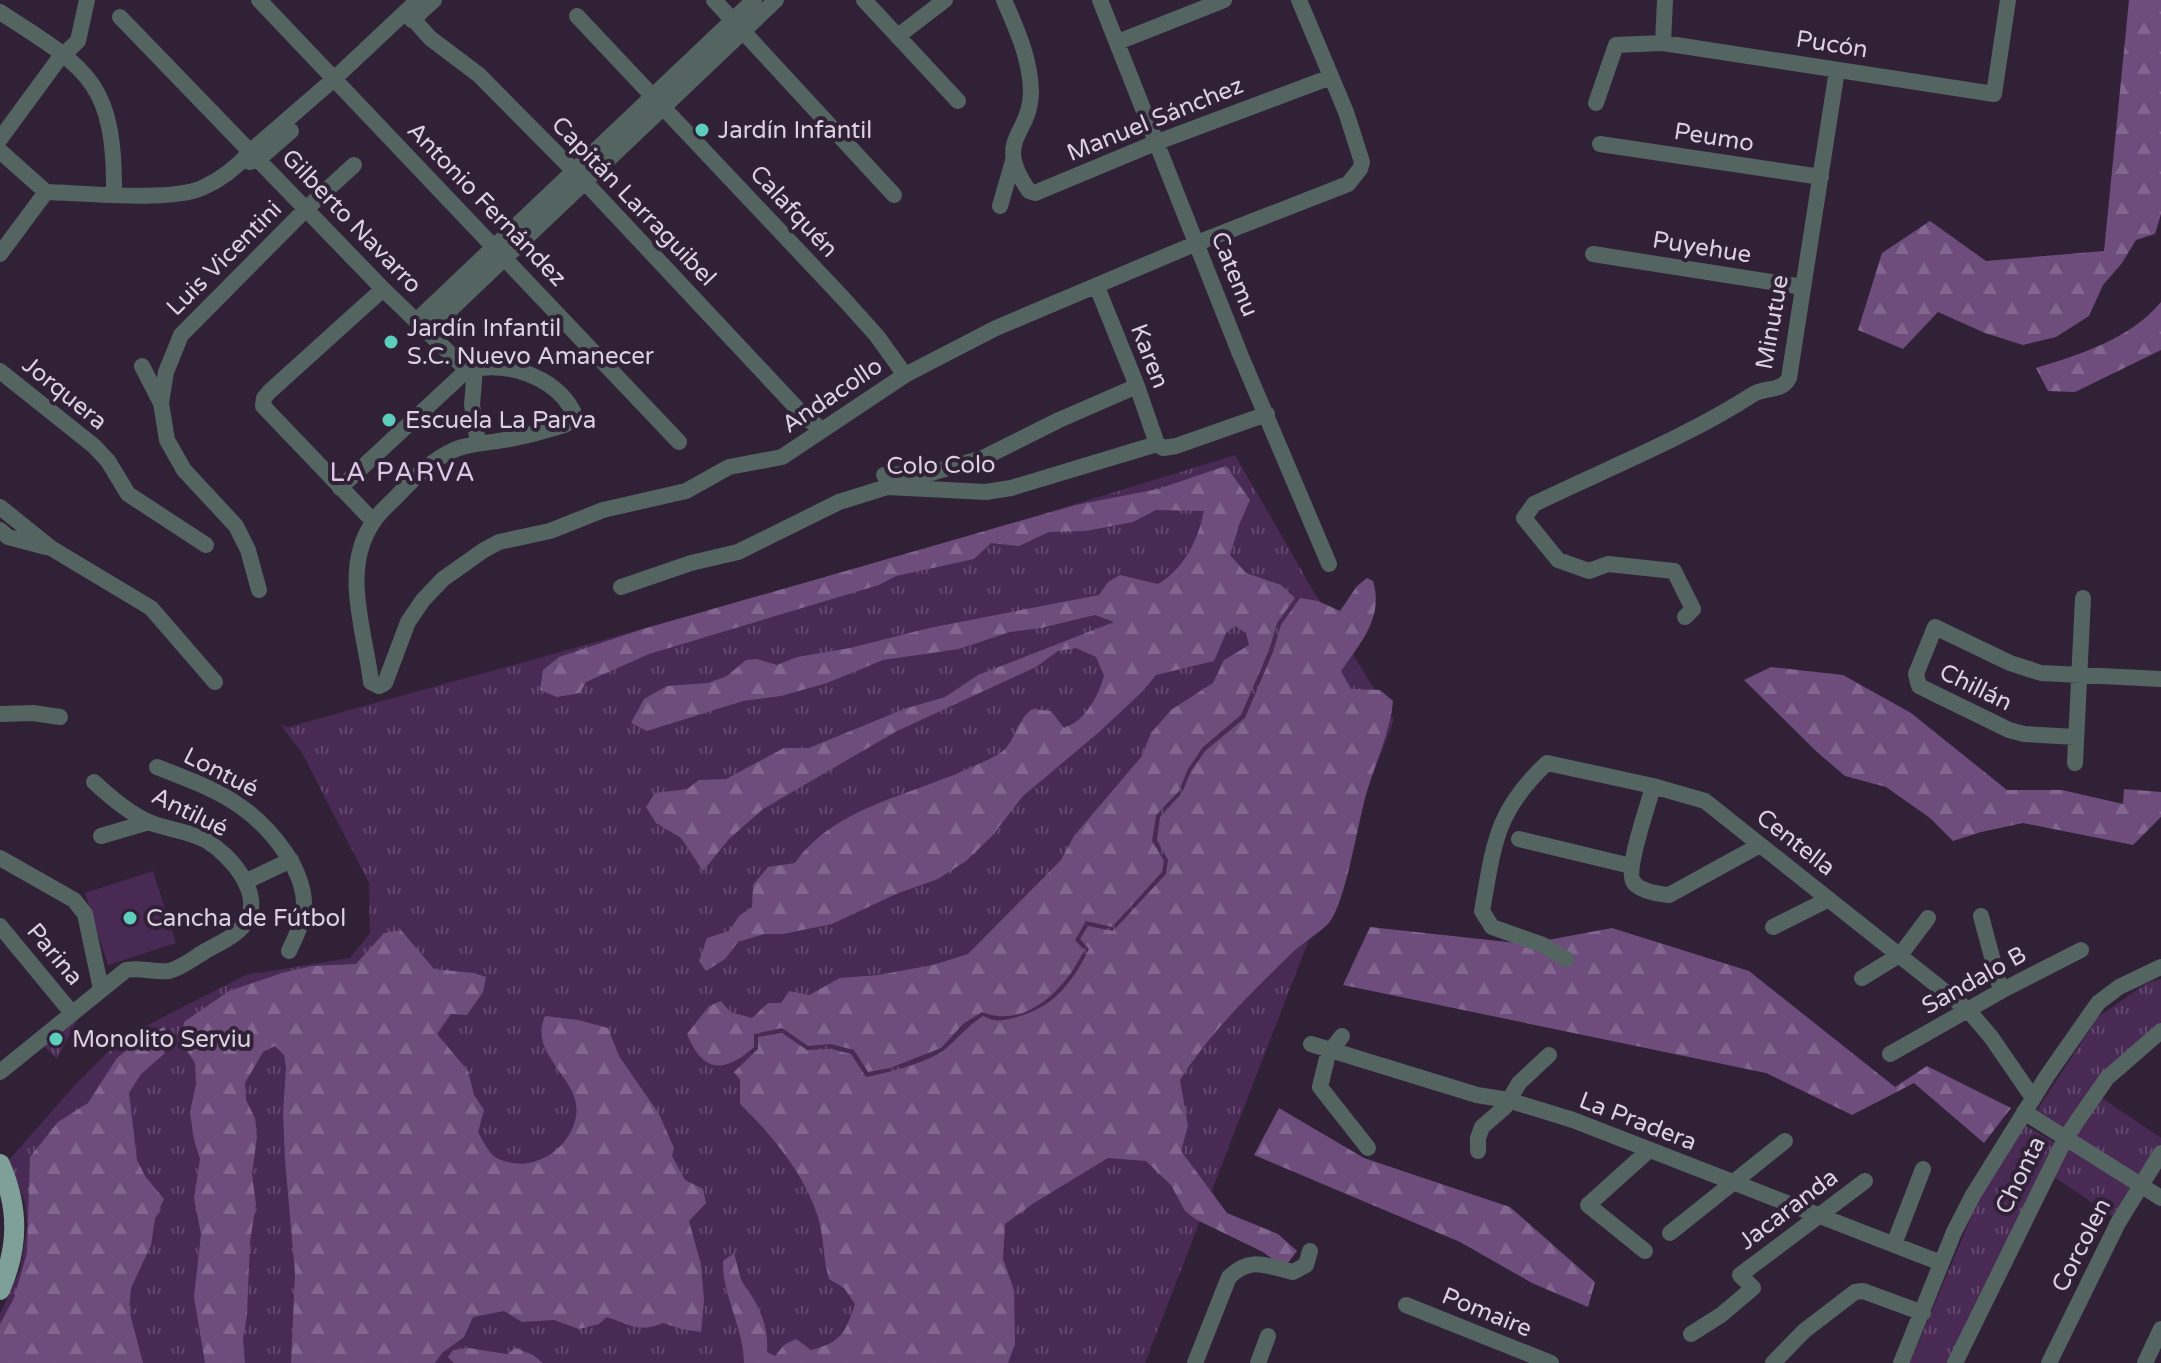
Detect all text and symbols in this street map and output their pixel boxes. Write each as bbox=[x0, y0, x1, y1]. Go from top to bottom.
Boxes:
street label: Pucón bbox=[1794, 25, 1870, 64]
street label: Manuel Sánchez bbox=[1063, 71, 1248, 168]
street label: Capitán Larraguibel bbox=[545, 111, 722, 292]
street label: Antonio Fernández bbox=[401, 116, 572, 292]
place label: Jardín Infantil bbox=[718, 116, 872, 145]
street label: Peumo bbox=[1672, 117, 1756, 158]
marker: Jardín Infantil bbox=[693, 121, 711, 139]
street label: Gilberto Navarro bbox=[276, 143, 428, 299]
street label: Calafquén bbox=[744, 159, 844, 264]
street label: Luis Vicentini bbox=[161, 195, 288, 322]
street label: Puyehue bbox=[1650, 225, 1753, 270]
street label: Catemu bbox=[1204, 227, 1265, 321]
street label: Minutue bbox=[1750, 273, 1795, 372]
place label: Jardín Infantil S.C. Nuevo Amanecer bbox=[407, 314, 655, 371]
street label: Karen bbox=[1124, 320, 1175, 392]
marker: Jardín Infantil S.C. Nuevo Amanecer bbox=[382, 333, 400, 351]
street label: Jorquera bbox=[16, 350, 113, 436]
street label: Andacollo bbox=[777, 351, 888, 440]
place label: Escuela La Parva bbox=[405, 406, 596, 435]
marker: Escuela La Parva bbox=[380, 411, 398, 429]
street label: Colo Colo bbox=[886, 450, 996, 481]
district label: LA PARVA bbox=[329, 457, 477, 488]
street label: Chillán bbox=[1935, 657, 2017, 717]
street label: Lontué bbox=[178, 741, 263, 804]
street label: Antilué bbox=[147, 782, 233, 843]
street label: Centella bbox=[1750, 803, 1841, 882]
place label: Cancha de Fútbol bbox=[146, 904, 346, 933]
marker: Cancha de Fútbol bbox=[121, 909, 139, 927]
street label: Parina bbox=[20, 917, 89, 991]
street label: Sandalo B bbox=[1917, 940, 2032, 1021]
place label: Monolito Serviu bbox=[72, 1025, 251, 1054]
marker: Monolito Serviu bbox=[47, 1030, 65, 1048]
street label: La Pradera bbox=[1575, 1086, 1701, 1157]
street label: Chonta bbox=[1989, 1132, 2052, 1219]
street label: Jacaranda bbox=[1733, 1163, 1844, 1256]
street label: Corcolen bbox=[2046, 1194, 2117, 1297]
street label: Pomaire bbox=[1438, 1281, 1536, 1344]

